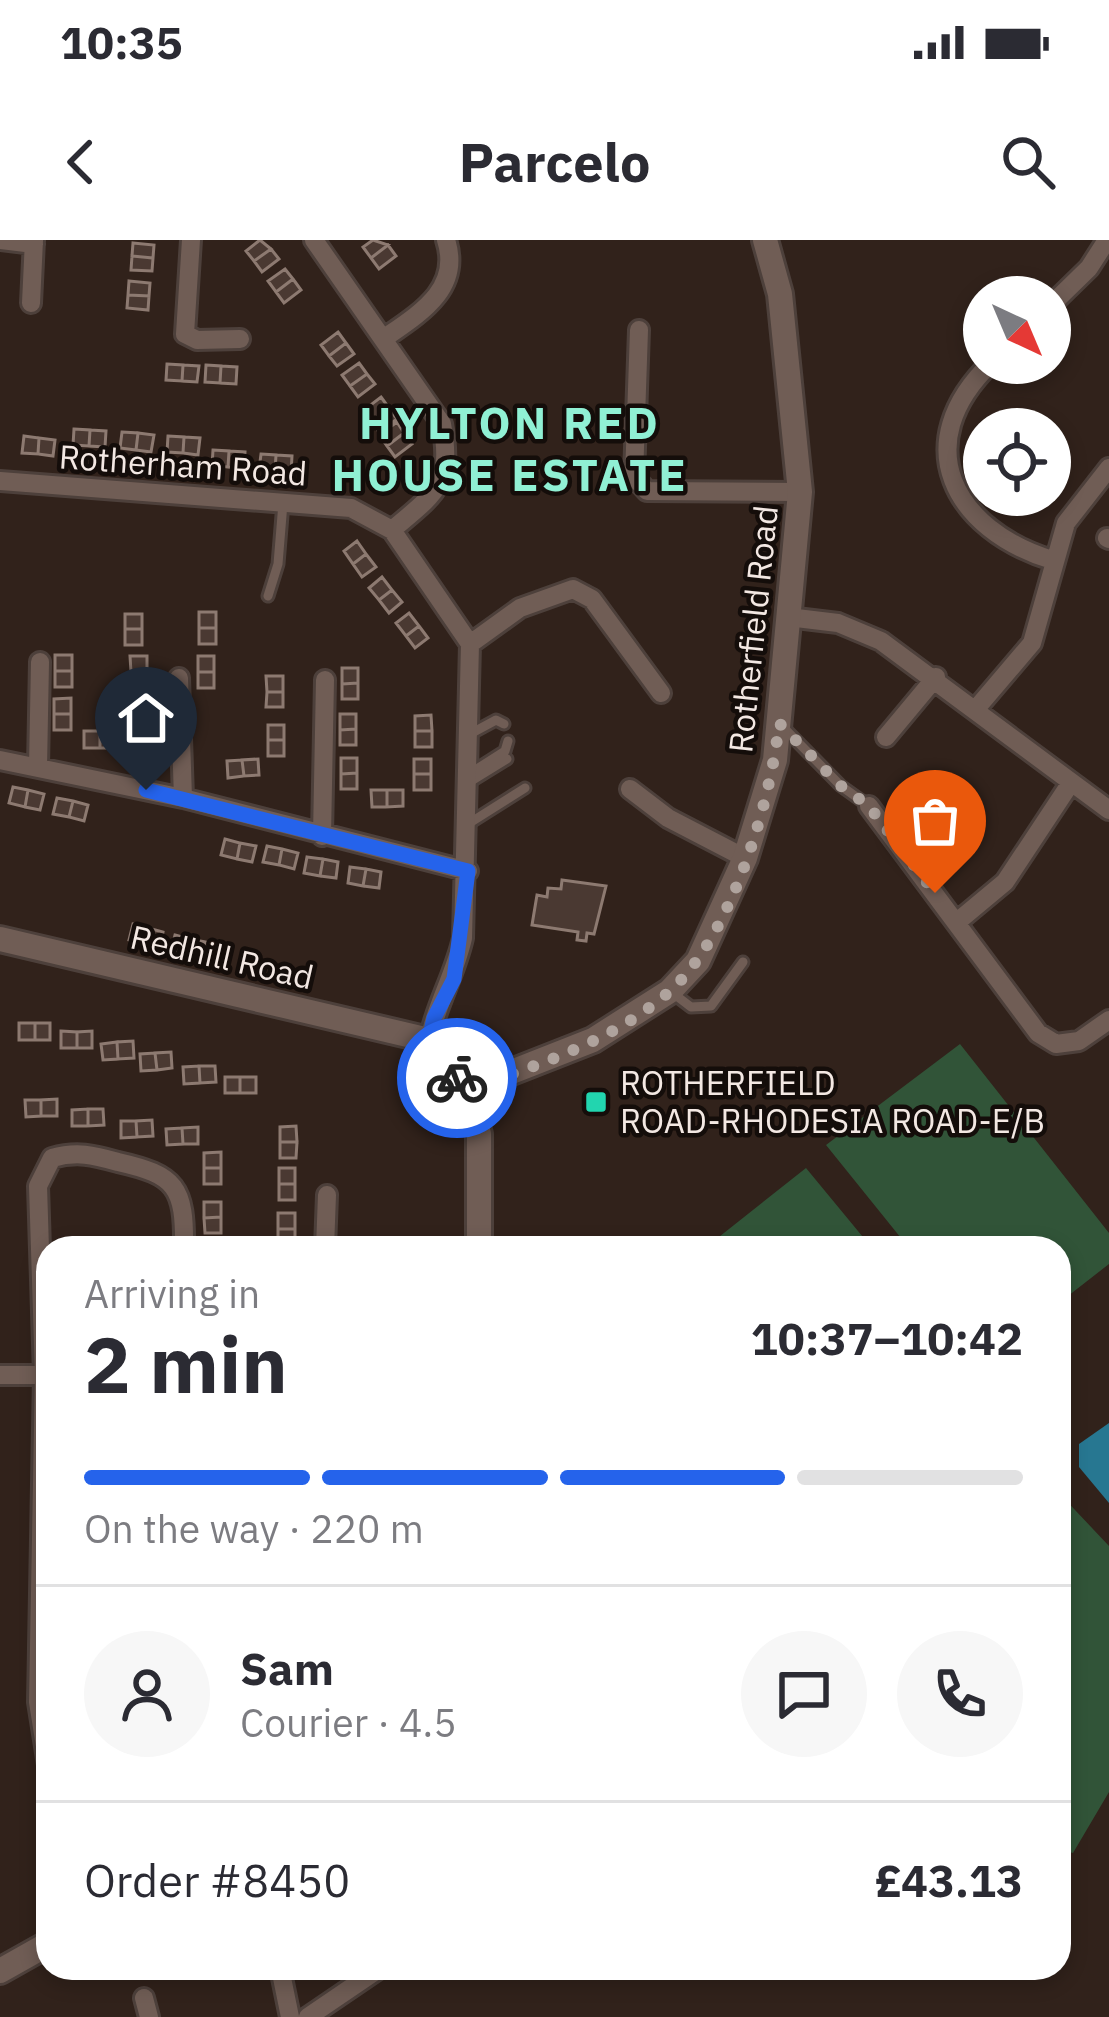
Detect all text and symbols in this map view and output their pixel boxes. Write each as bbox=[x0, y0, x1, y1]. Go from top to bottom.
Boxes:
text: 10:35 bbox=[60, 13, 183, 71]
text: Parcelo bbox=[459, 127, 650, 197]
icon: back bbox=[48, 129, 114, 195]
icon: search bbox=[995, 129, 1061, 195]
north arrow bbox=[963, 276, 1071, 384]
map controls bbox=[963, 276, 1071, 516]
district label: HYLTON RED HOUSE ESTATE bbox=[331, 393, 689, 503]
button: locate bbox=[963, 408, 1071, 516]
street label: Rotherham Road bbox=[58, 434, 308, 495]
street label: Rotherfield Road bbox=[718, 503, 787, 755]
pin bbox=[95, 667, 197, 790]
icon: home bbox=[113, 685, 179, 751]
pin bbox=[884, 770, 986, 893]
icon: bag bbox=[902, 788, 968, 854]
street label: Redhill Road bbox=[126, 915, 318, 998]
courier bbox=[397, 1018, 517, 1138]
icon: bike bbox=[424, 1045, 490, 1111]
place label: ROTHERFIELD ROAD-RHODESIA ROAD-E/B bbox=[620, 1061, 1045, 1142]
marker: ROTHERFIELD ROAD-RHODESIA ROAD-E/B bbox=[583, 1089, 609, 1115]
text: Arriving in bbox=[84, 1268, 260, 1319]
text: 10:37–10:42 bbox=[751, 1309, 1023, 1367]
text: 2 min bbox=[84, 1313, 288, 1414]
text: On the way · 220 m bbox=[84, 1503, 424, 1554]
button: person bbox=[84, 1631, 210, 1757]
button: chat bbox=[741, 1631, 867, 1757]
button: phone bbox=[897, 1631, 1023, 1757]
text: Sam bbox=[240, 1639, 334, 1697]
text: Courier · 4.5 bbox=[240, 1697, 457, 1748]
text: Order #8450 bbox=[84, 1851, 350, 1909]
text: £43.13 bbox=[875, 1851, 1023, 1909]

